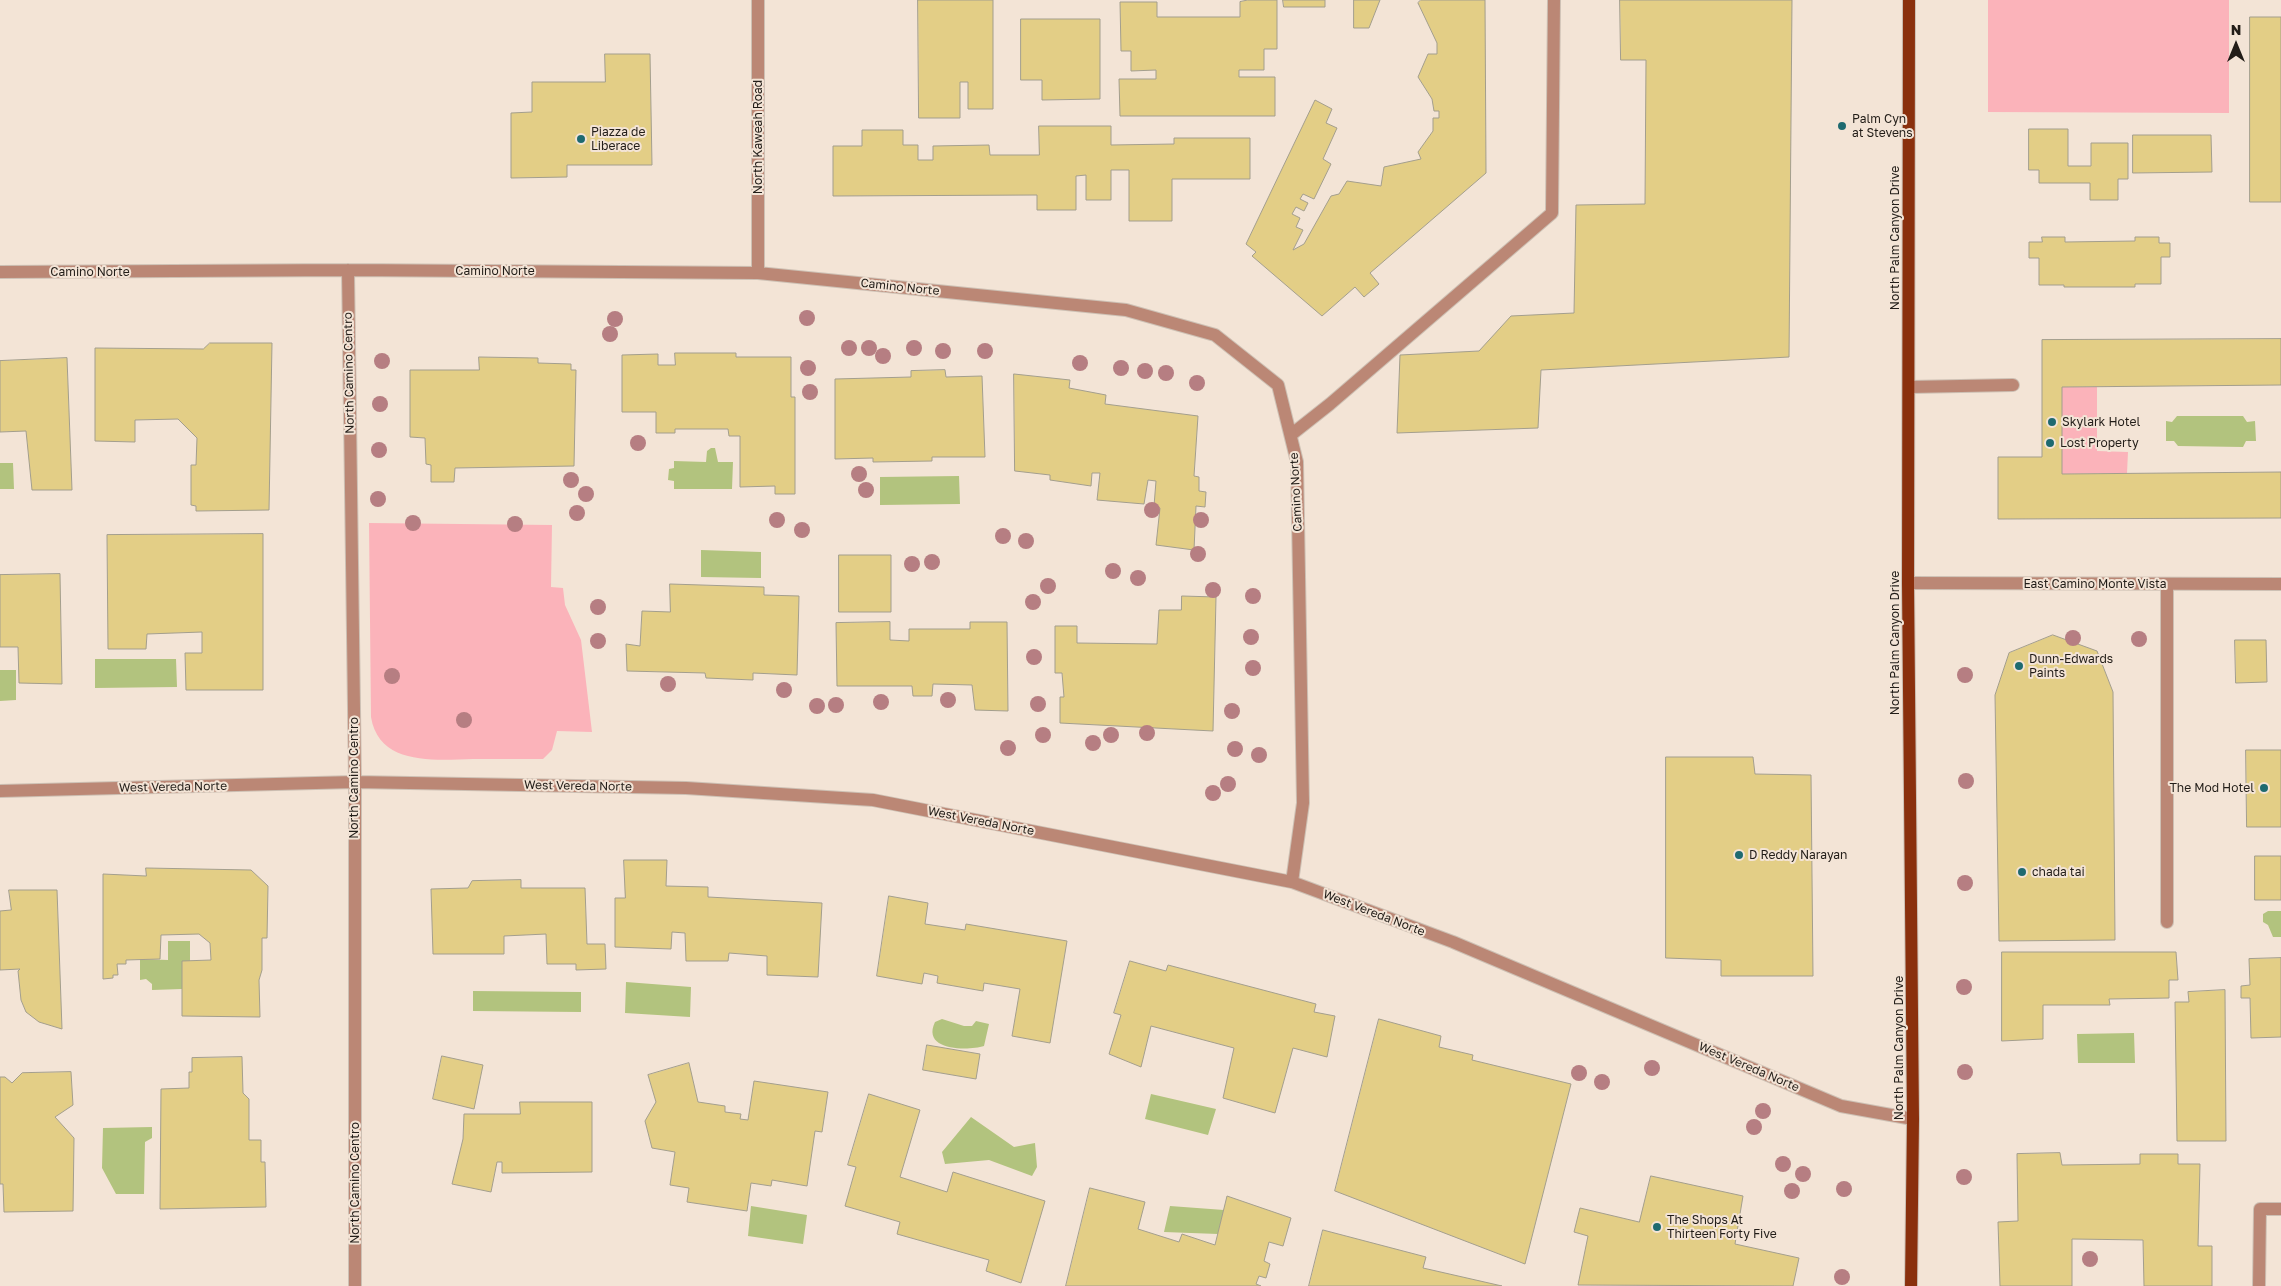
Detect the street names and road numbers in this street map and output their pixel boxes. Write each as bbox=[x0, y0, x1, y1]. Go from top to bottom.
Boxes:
street label: North Kaweah Road bbox=[751, 80, 765, 194]
street label: North Palm Canyon Drive bbox=[1888, 166, 1902, 310]
street label: Camino Norte bbox=[455, 264, 535, 278]
street label: Camino Norte bbox=[50, 265, 130, 279]
street label: Camino Norte bbox=[860, 276, 940, 298]
street label: North Camino Centro bbox=[341, 312, 357, 434]
street label: Camino Norte bbox=[1287, 452, 1305, 532]
street label: North Palm Canyon Drive bbox=[1888, 571, 1902, 715]
street label: East Camino Monte Vista bbox=[2023, 577, 2167, 591]
street label: North Camino Centro bbox=[347, 717, 361, 839]
street label: West Vereda Norte bbox=[524, 778, 632, 794]
street label: West Vereda Norte bbox=[119, 779, 227, 795]
street label: West Vereda Norte bbox=[927, 804, 1035, 838]
street label: West Vereda Norte bbox=[1321, 887, 1427, 939]
street label: North Palm Canyon Drive bbox=[1892, 976, 1906, 1120]
street label: West Vereda Norte bbox=[1696, 1039, 1802, 1095]
street label: North Camino Centro bbox=[348, 1122, 362, 1244]

